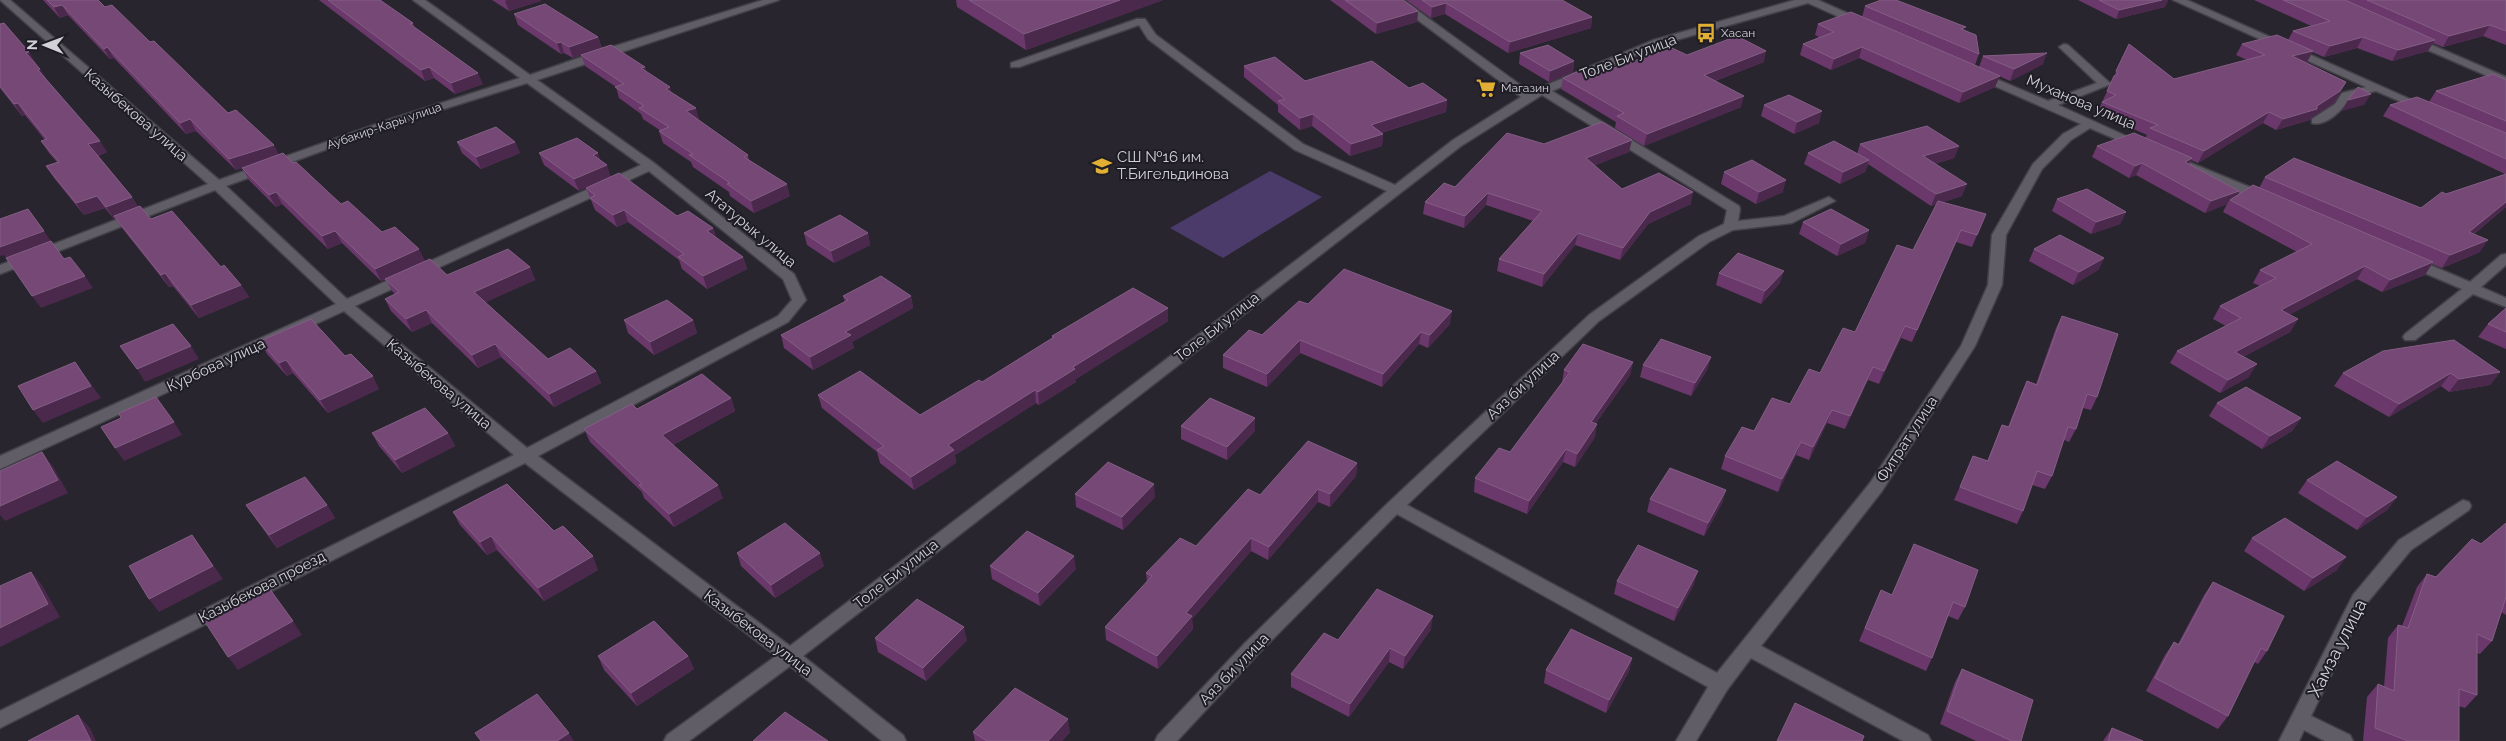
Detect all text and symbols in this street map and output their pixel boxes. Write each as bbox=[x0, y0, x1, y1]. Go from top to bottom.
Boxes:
north arrow bbox=[20, 20, 70, 70]
bus stop icon: Хасан bbox=[1695, 22, 1717, 44]
place label: Хасан bbox=[1721, 26, 1755, 40]
street label: Толе Би улица bbox=[1577, 30, 1679, 84]
text: N bbox=[24, 39, 40, 50]
street label: Казыбекова улица bbox=[81, 65, 191, 165]
street label: Муханова улица bbox=[2024, 71, 2138, 133]
supermarket icon: Магазин bbox=[1475, 77, 1497, 99]
place label: Магазин bbox=[1501, 81, 1549, 95]
street label: Аубакир-Кары улица bbox=[325, 100, 443, 152]
place label: СШ №16 им. Т.Бигельдинова bbox=[1117, 148, 1229, 183]
school or university icon: СШ №16 им. Т.Бигельдинова bbox=[1091, 155, 1113, 177]
street label: Ататурык улица bbox=[702, 185, 800, 271]
street label: Толе Би улица bbox=[1171, 288, 1263, 366]
street label: Курбова улица bbox=[164, 334, 268, 396]
street label: Казыбекова улица bbox=[383, 335, 495, 433]
street label: Аяз би улица bbox=[1483, 347, 1563, 423]
street label: Фитрат улица bbox=[1873, 393, 1941, 485]
street label: Толе Би улица bbox=[850, 535, 942, 613]
street label: Казыбекова проезд bbox=[195, 547, 329, 627]
street label: Казыбекова улица bbox=[700, 586, 816, 680]
street label: Хамза улица bbox=[2303, 596, 2371, 700]
street label: Аяз би улица bbox=[1195, 629, 1273, 709]

